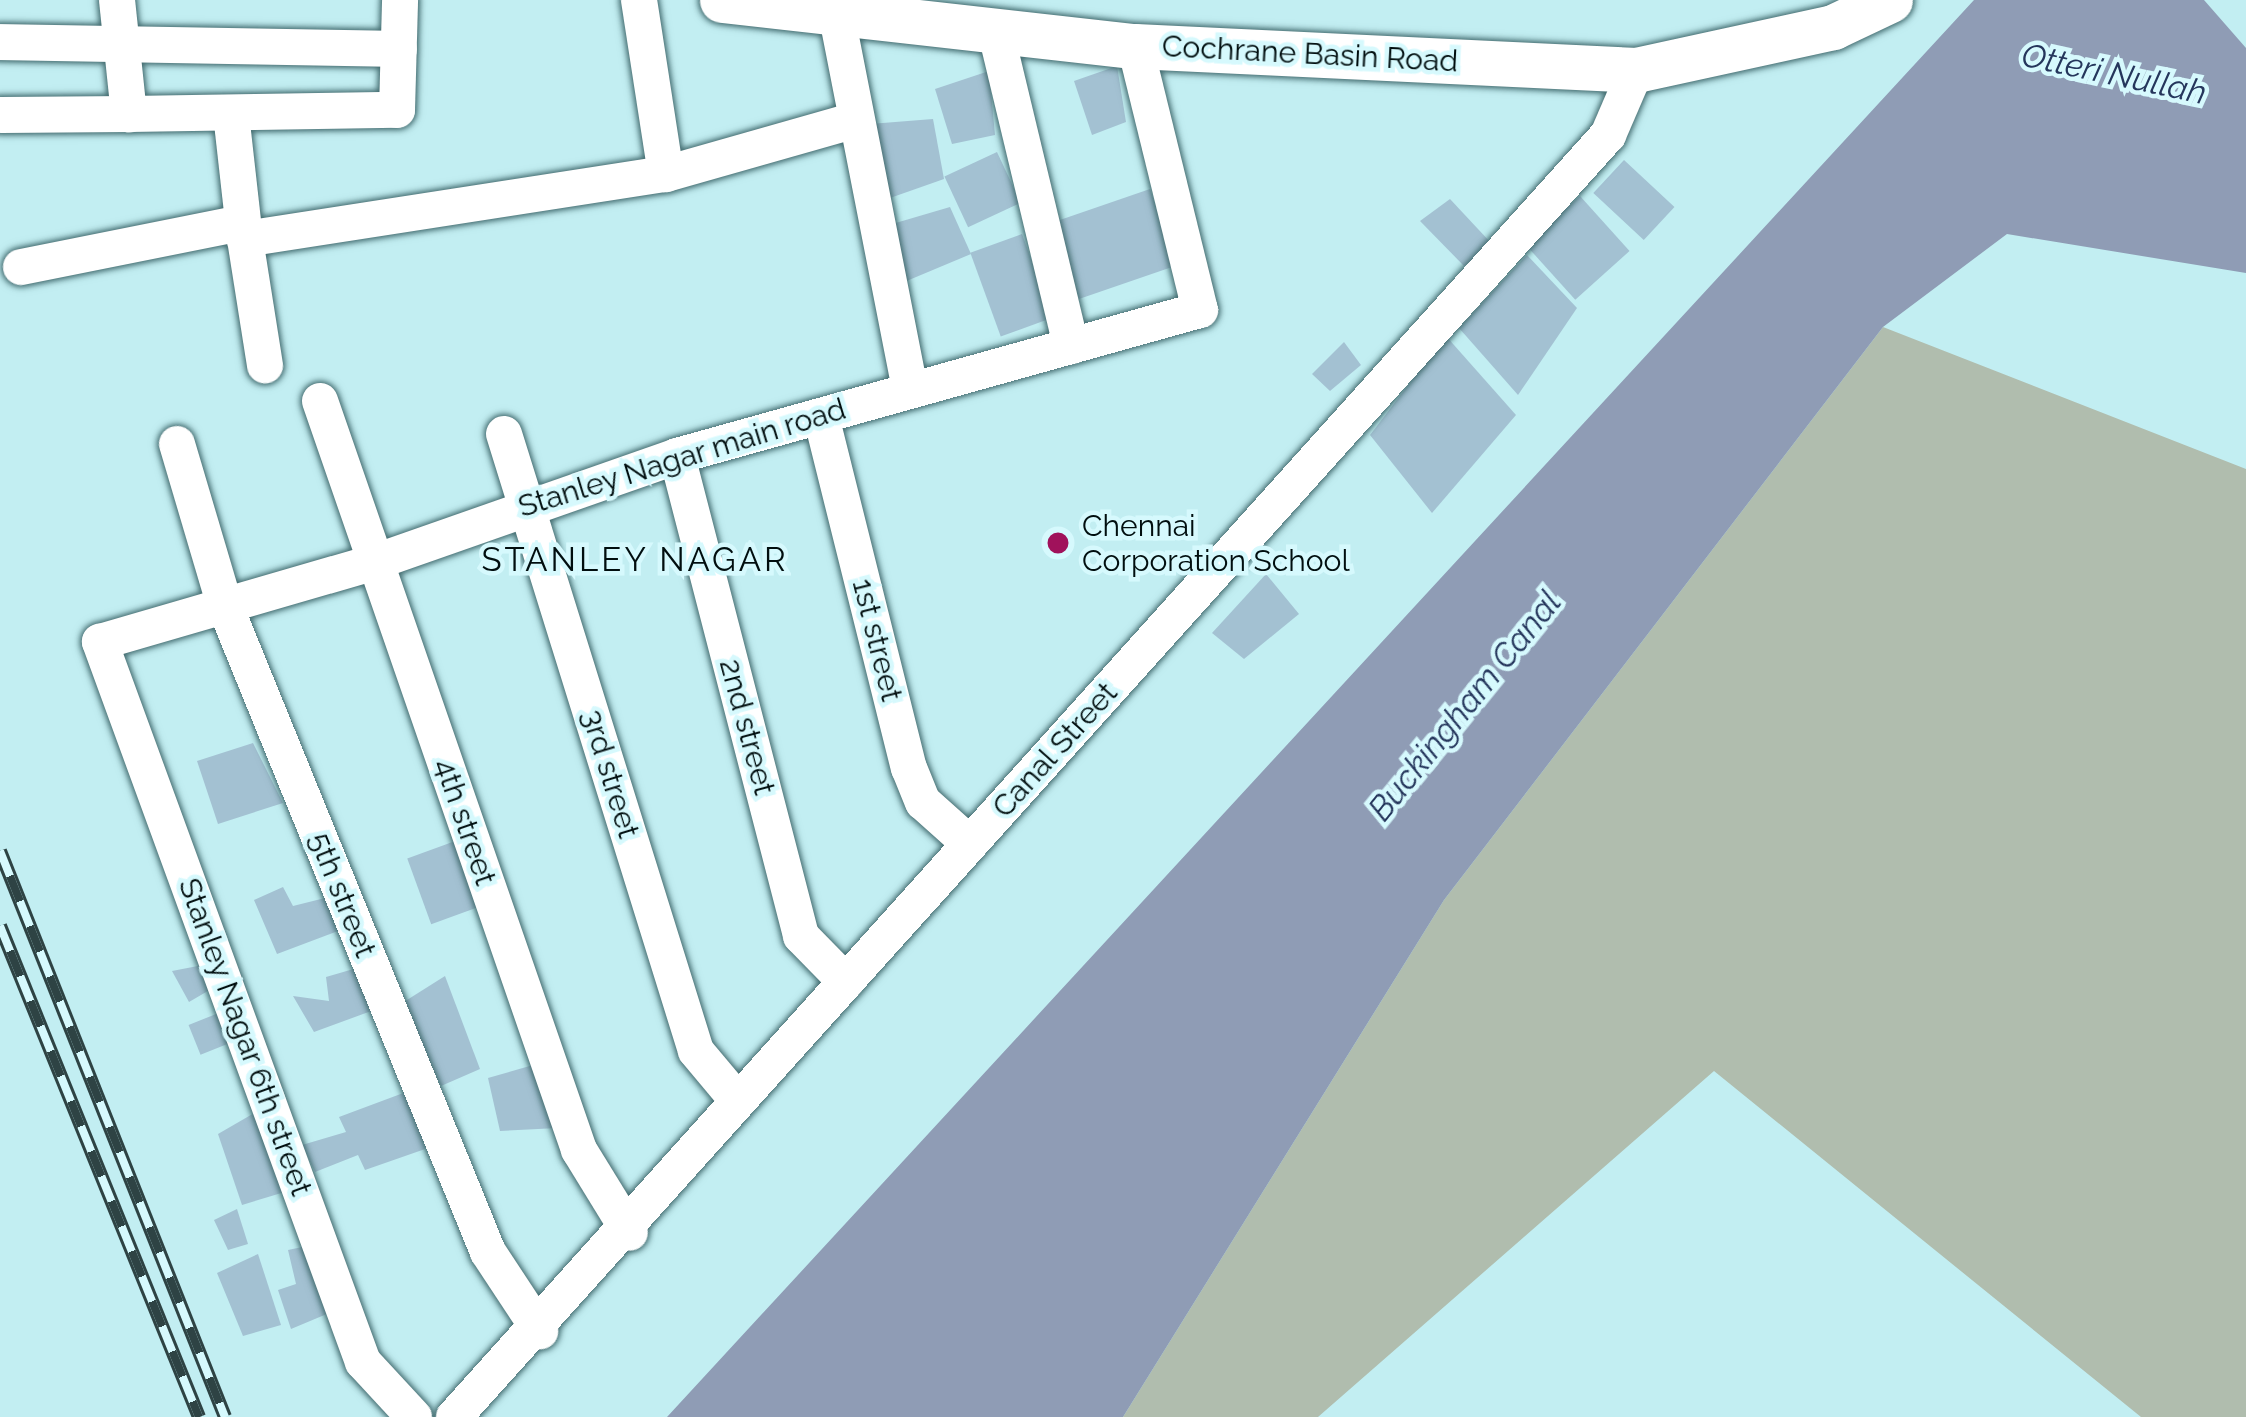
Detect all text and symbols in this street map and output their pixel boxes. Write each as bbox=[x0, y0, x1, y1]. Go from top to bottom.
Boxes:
street label: Cochrane Basin Road bbox=[1161, 28, 1459, 80]
water label: Otteri Nullah bbox=[2018, 35, 2210, 113]
street label: Stanley Nagar main road bbox=[513, 391, 851, 525]
place label: Chennai Corporation School bbox=[1082, 508, 1350, 578]
marker: Chennai Corporation School bbox=[1045, 530, 1071, 556]
district label: STANLEY NAGAR bbox=[481, 540, 789, 580]
street label: 1st street bbox=[844, 575, 910, 705]
water label: Buckingham Canal bbox=[1360, 583, 1570, 829]
street label: 2nd street bbox=[712, 655, 782, 799]
street label: Canal Street bbox=[985, 675, 1125, 825]
street label: 3rd street bbox=[573, 706, 647, 842]
street label: 4th street bbox=[427, 754, 503, 890]
street label: 5th street bbox=[301, 827, 383, 963]
street label: Stanley Nagar 6th street bbox=[171, 873, 319, 1201]

